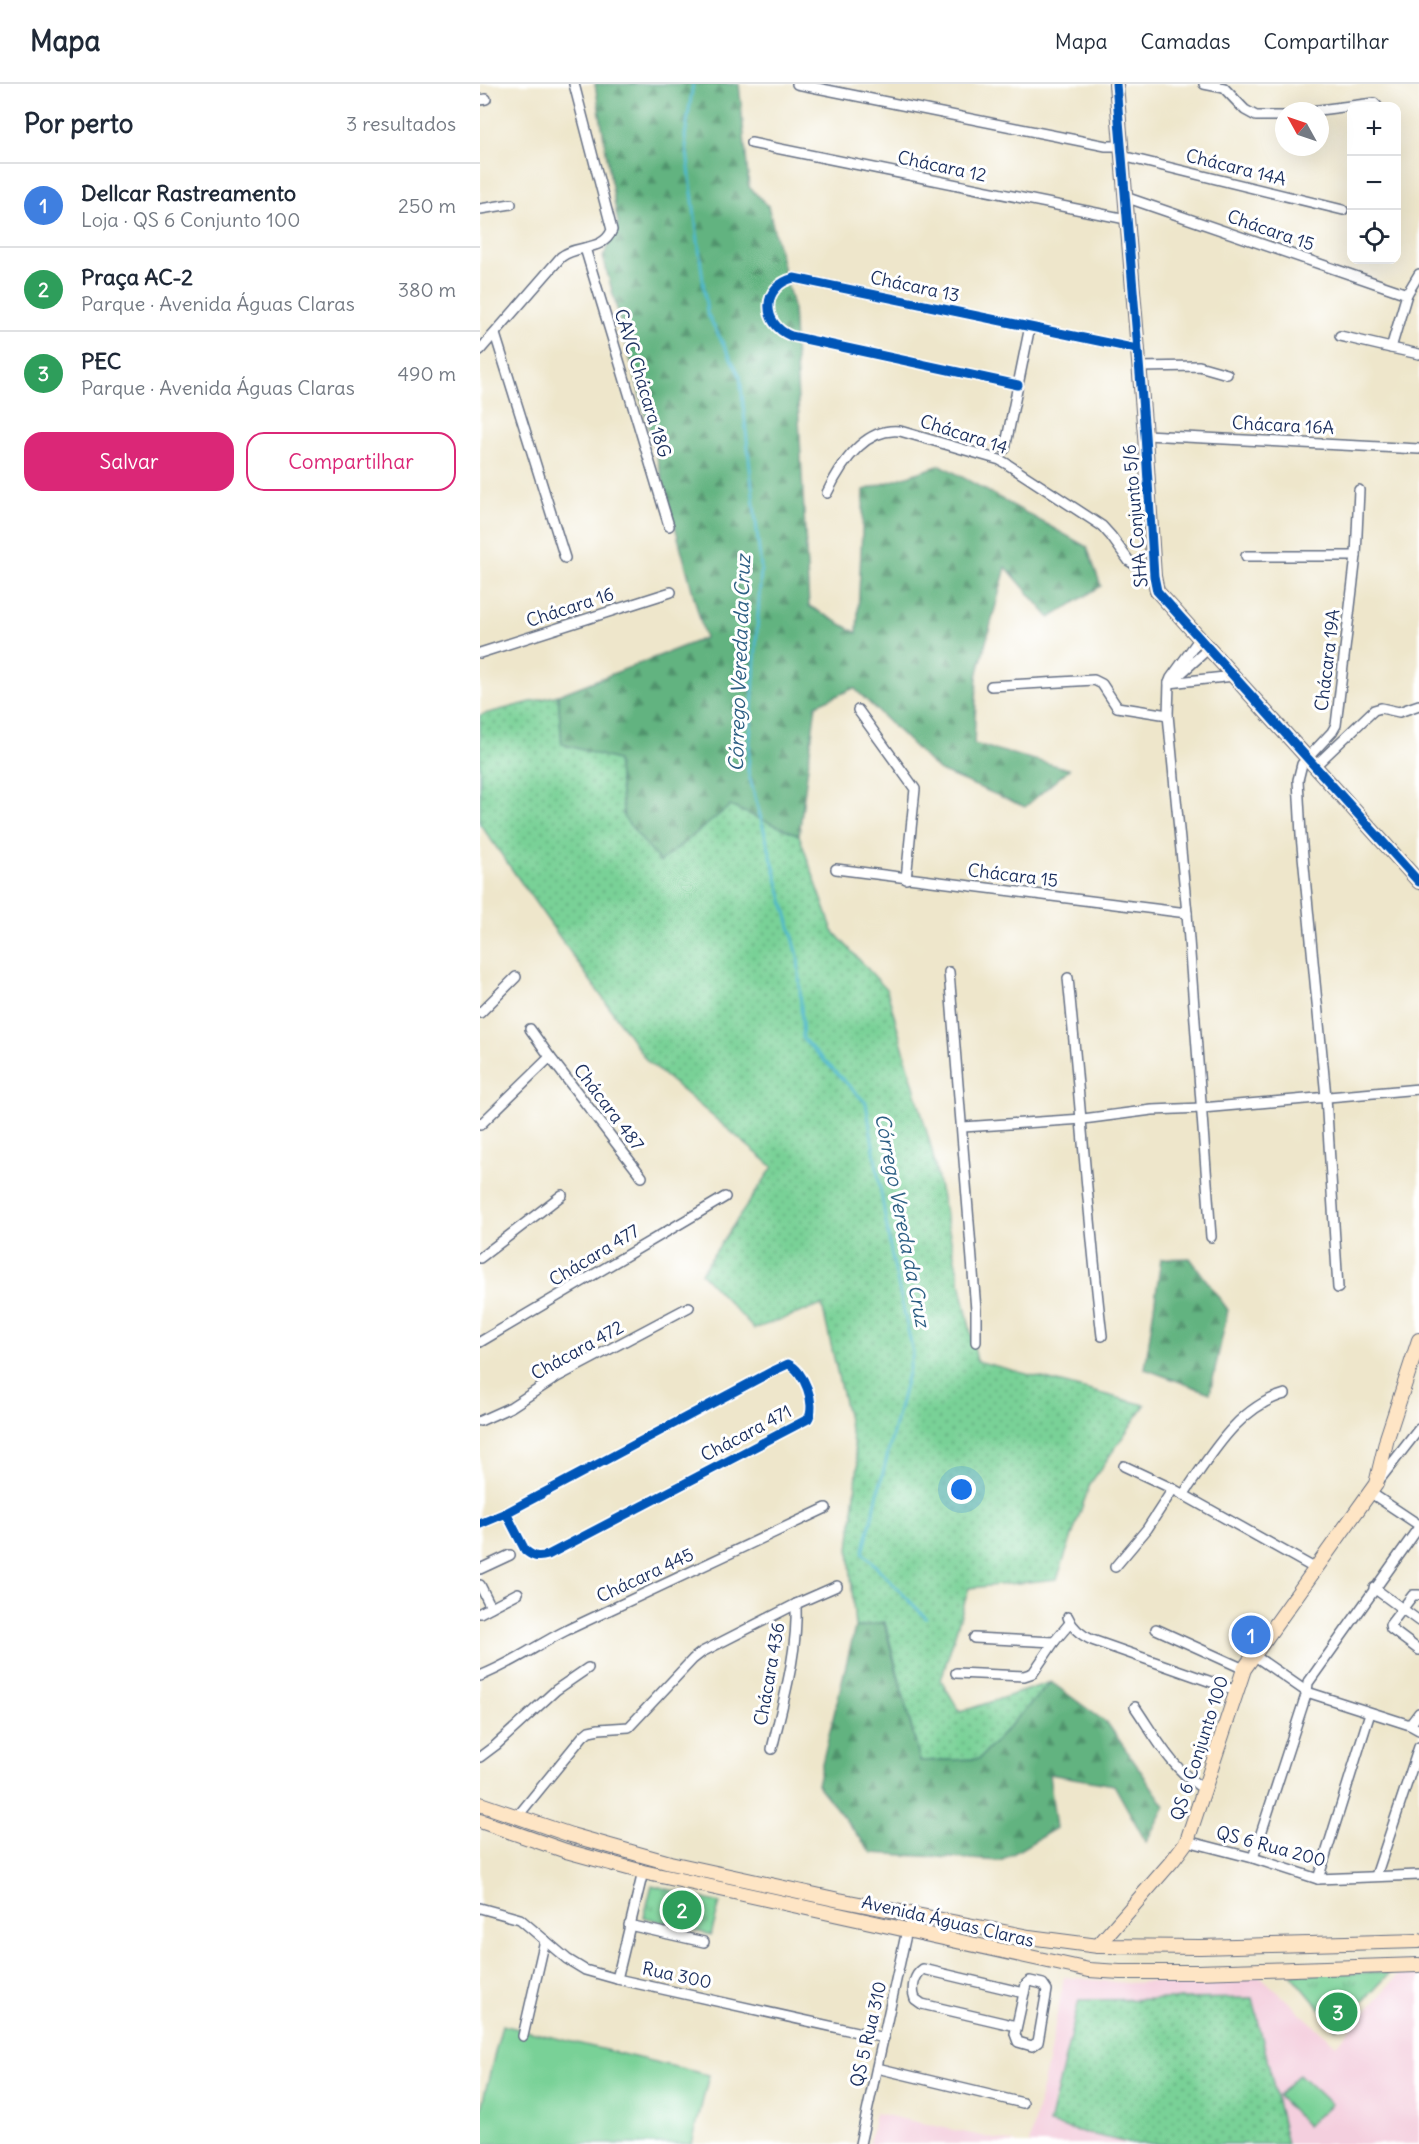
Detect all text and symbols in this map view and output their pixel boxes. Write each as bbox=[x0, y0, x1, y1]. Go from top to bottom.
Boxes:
text: Mapa bbox=[30, 23, 100, 59]
text: Mapa bbox=[1055, 28, 1108, 55]
text: Camadas bbox=[1141, 28, 1230, 55]
text: Compartilhar bbox=[1263, 28, 1389, 55]
north arrow bbox=[1275, 102, 1329, 156]
map controls bbox=[1347, 102, 1401, 264]
button: + bbox=[1347, 102, 1401, 156]
text: Por perto bbox=[24, 107, 133, 140]
text: 3 resultados bbox=[346, 111, 456, 136]
street label: Chácara 14A bbox=[1183, 143, 1289, 191]
street label: Chácara 12 bbox=[895, 145, 989, 187]
button: − bbox=[1347, 156, 1401, 210]
text: Dellcar Rastreamento bbox=[81, 179, 296, 207]
text: 1 bbox=[40, 193, 47, 218]
text: 250 m bbox=[398, 193, 456, 218]
street label: Chácara 15 bbox=[1224, 204, 1318, 256]
text: Loja · QS 6 Conjunto 100 bbox=[81, 207, 300, 232]
button: locate bbox=[1347, 210, 1401, 264]
text: Praça AC-2 bbox=[81, 263, 193, 291]
street label: Chácara 13 bbox=[868, 265, 962, 307]
text: 2 bbox=[38, 277, 49, 302]
text: 380 m bbox=[398, 277, 456, 302]
text: Parque · Avenida Águas Claras bbox=[81, 291, 355, 316]
street label: CAVC Chácara 18G bbox=[609, 306, 677, 460]
text: PEC bbox=[81, 347, 121, 375]
text: 3 bbox=[38, 361, 49, 386]
text: 490 m bbox=[397, 361, 456, 386]
text: Parque · Avenida Águas Claras bbox=[81, 375, 355, 400]
street label: Chácara 14 bbox=[917, 409, 1011, 459]
street label: Chácara 16A bbox=[1231, 411, 1335, 439]
button: Salvar bbox=[24, 432, 234, 491]
button: Compartilhar bbox=[246, 432, 456, 491]
street label: SHA Conjunto 5/6 bbox=[1117, 444, 1153, 588]
water label: Córrego Vereda da Cruz bbox=[723, 552, 755, 772]
street label: Chácara 16 bbox=[523, 582, 617, 632]
street label: Chácara 19A bbox=[1309, 608, 1345, 712]
street label: Chácara 15 bbox=[966, 858, 1060, 892]
street label: Chácara 487 bbox=[569, 1059, 649, 1155]
water label: Córrego Vereda da Cruz bbox=[870, 1111, 936, 1331]
street label: Chácara 477 bbox=[545, 1219, 643, 1291]
street label: Chácara 472 bbox=[527, 1315, 627, 1385]
street label: Chácara 471 bbox=[697, 1399, 795, 1467]
your location bbox=[947, 1475, 976, 1504]
street label: Chácara 445 bbox=[593, 1542, 697, 1608]
pin: 1 bbox=[1232, 1612, 1270, 1658]
street label: Chácara 436 bbox=[749, 1621, 789, 1727]
street label: QS 6 Conjunto 100 bbox=[1165, 1673, 1233, 1823]
street label: QS 6 Rua 200 bbox=[1214, 1820, 1328, 1872]
pin: 2 bbox=[662, 1888, 702, 1932]
street label: Avenida Águas Claras bbox=[860, 1890, 1036, 1952]
street label: Rua 300 bbox=[640, 1956, 714, 1994]
street label: QS 5 Rua 310 bbox=[845, 1979, 891, 2089]
pin: 3 bbox=[1318, 1990, 1358, 2034]

